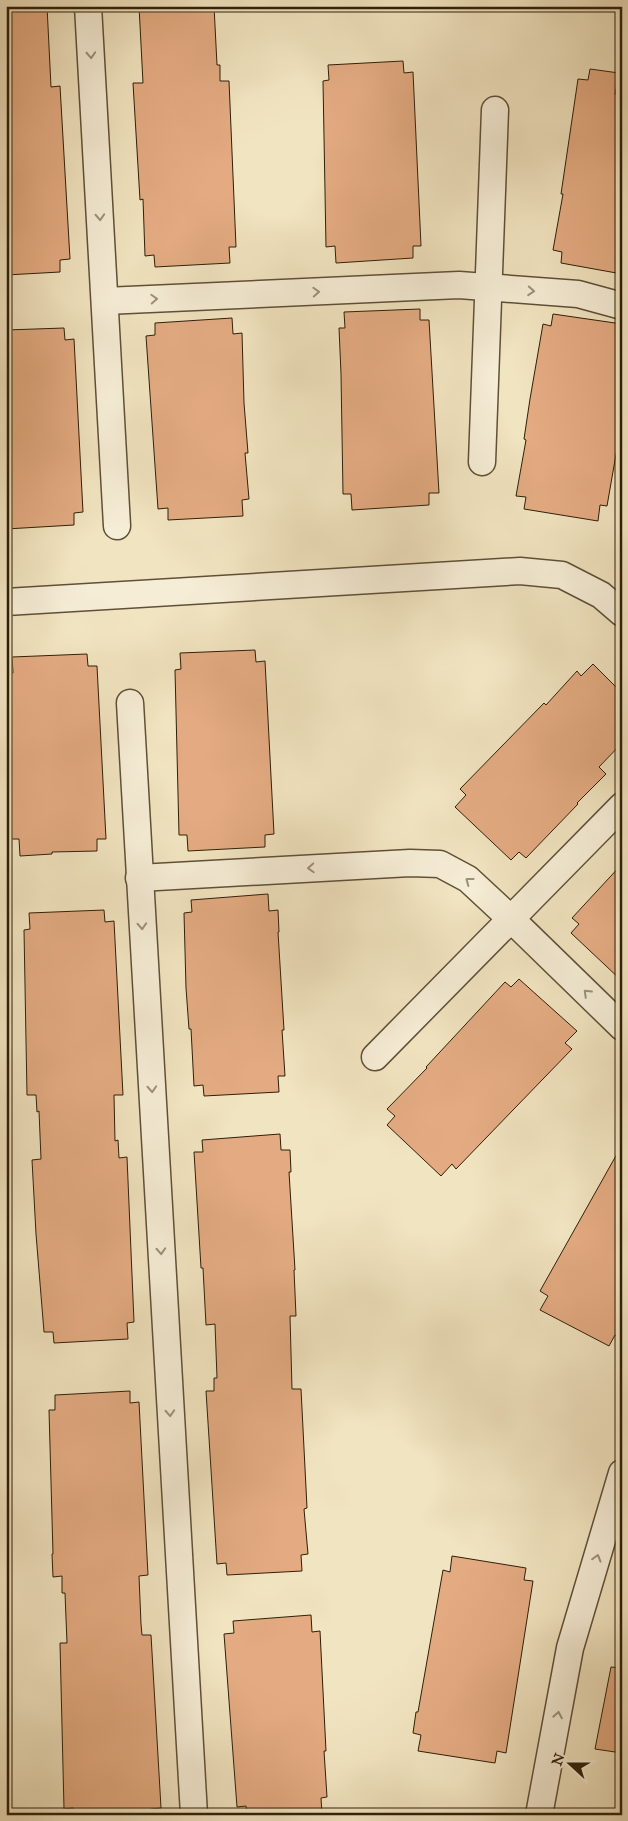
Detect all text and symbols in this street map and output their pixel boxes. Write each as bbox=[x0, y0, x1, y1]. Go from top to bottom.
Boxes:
one-way arrow bbox=[85, 51, 96, 59]
one-way arrow bbox=[95, 213, 106, 221]
one-way arrow bbox=[527, 285, 535, 296]
one-way arrow bbox=[312, 287, 320, 297]
one-way arrow bbox=[150, 294, 158, 305]
one-way arrow bbox=[307, 863, 315, 874]
one-way arrow bbox=[465, 878, 475, 887]
one-way arrow bbox=[137, 923, 148, 931]
one-way arrow bbox=[584, 989, 593, 998]
one-way arrow bbox=[146, 1085, 157, 1093]
one-way arrow bbox=[155, 1247, 166, 1255]
one-way arrow bbox=[165, 1409, 176, 1417]
one-way arrow bbox=[591, 1554, 601, 1562]
one-way arrow bbox=[552, 1711, 562, 1720]
north arrow bbox=[546, 1738, 596, 1788]
text: N bbox=[548, 1751, 568, 1768]

